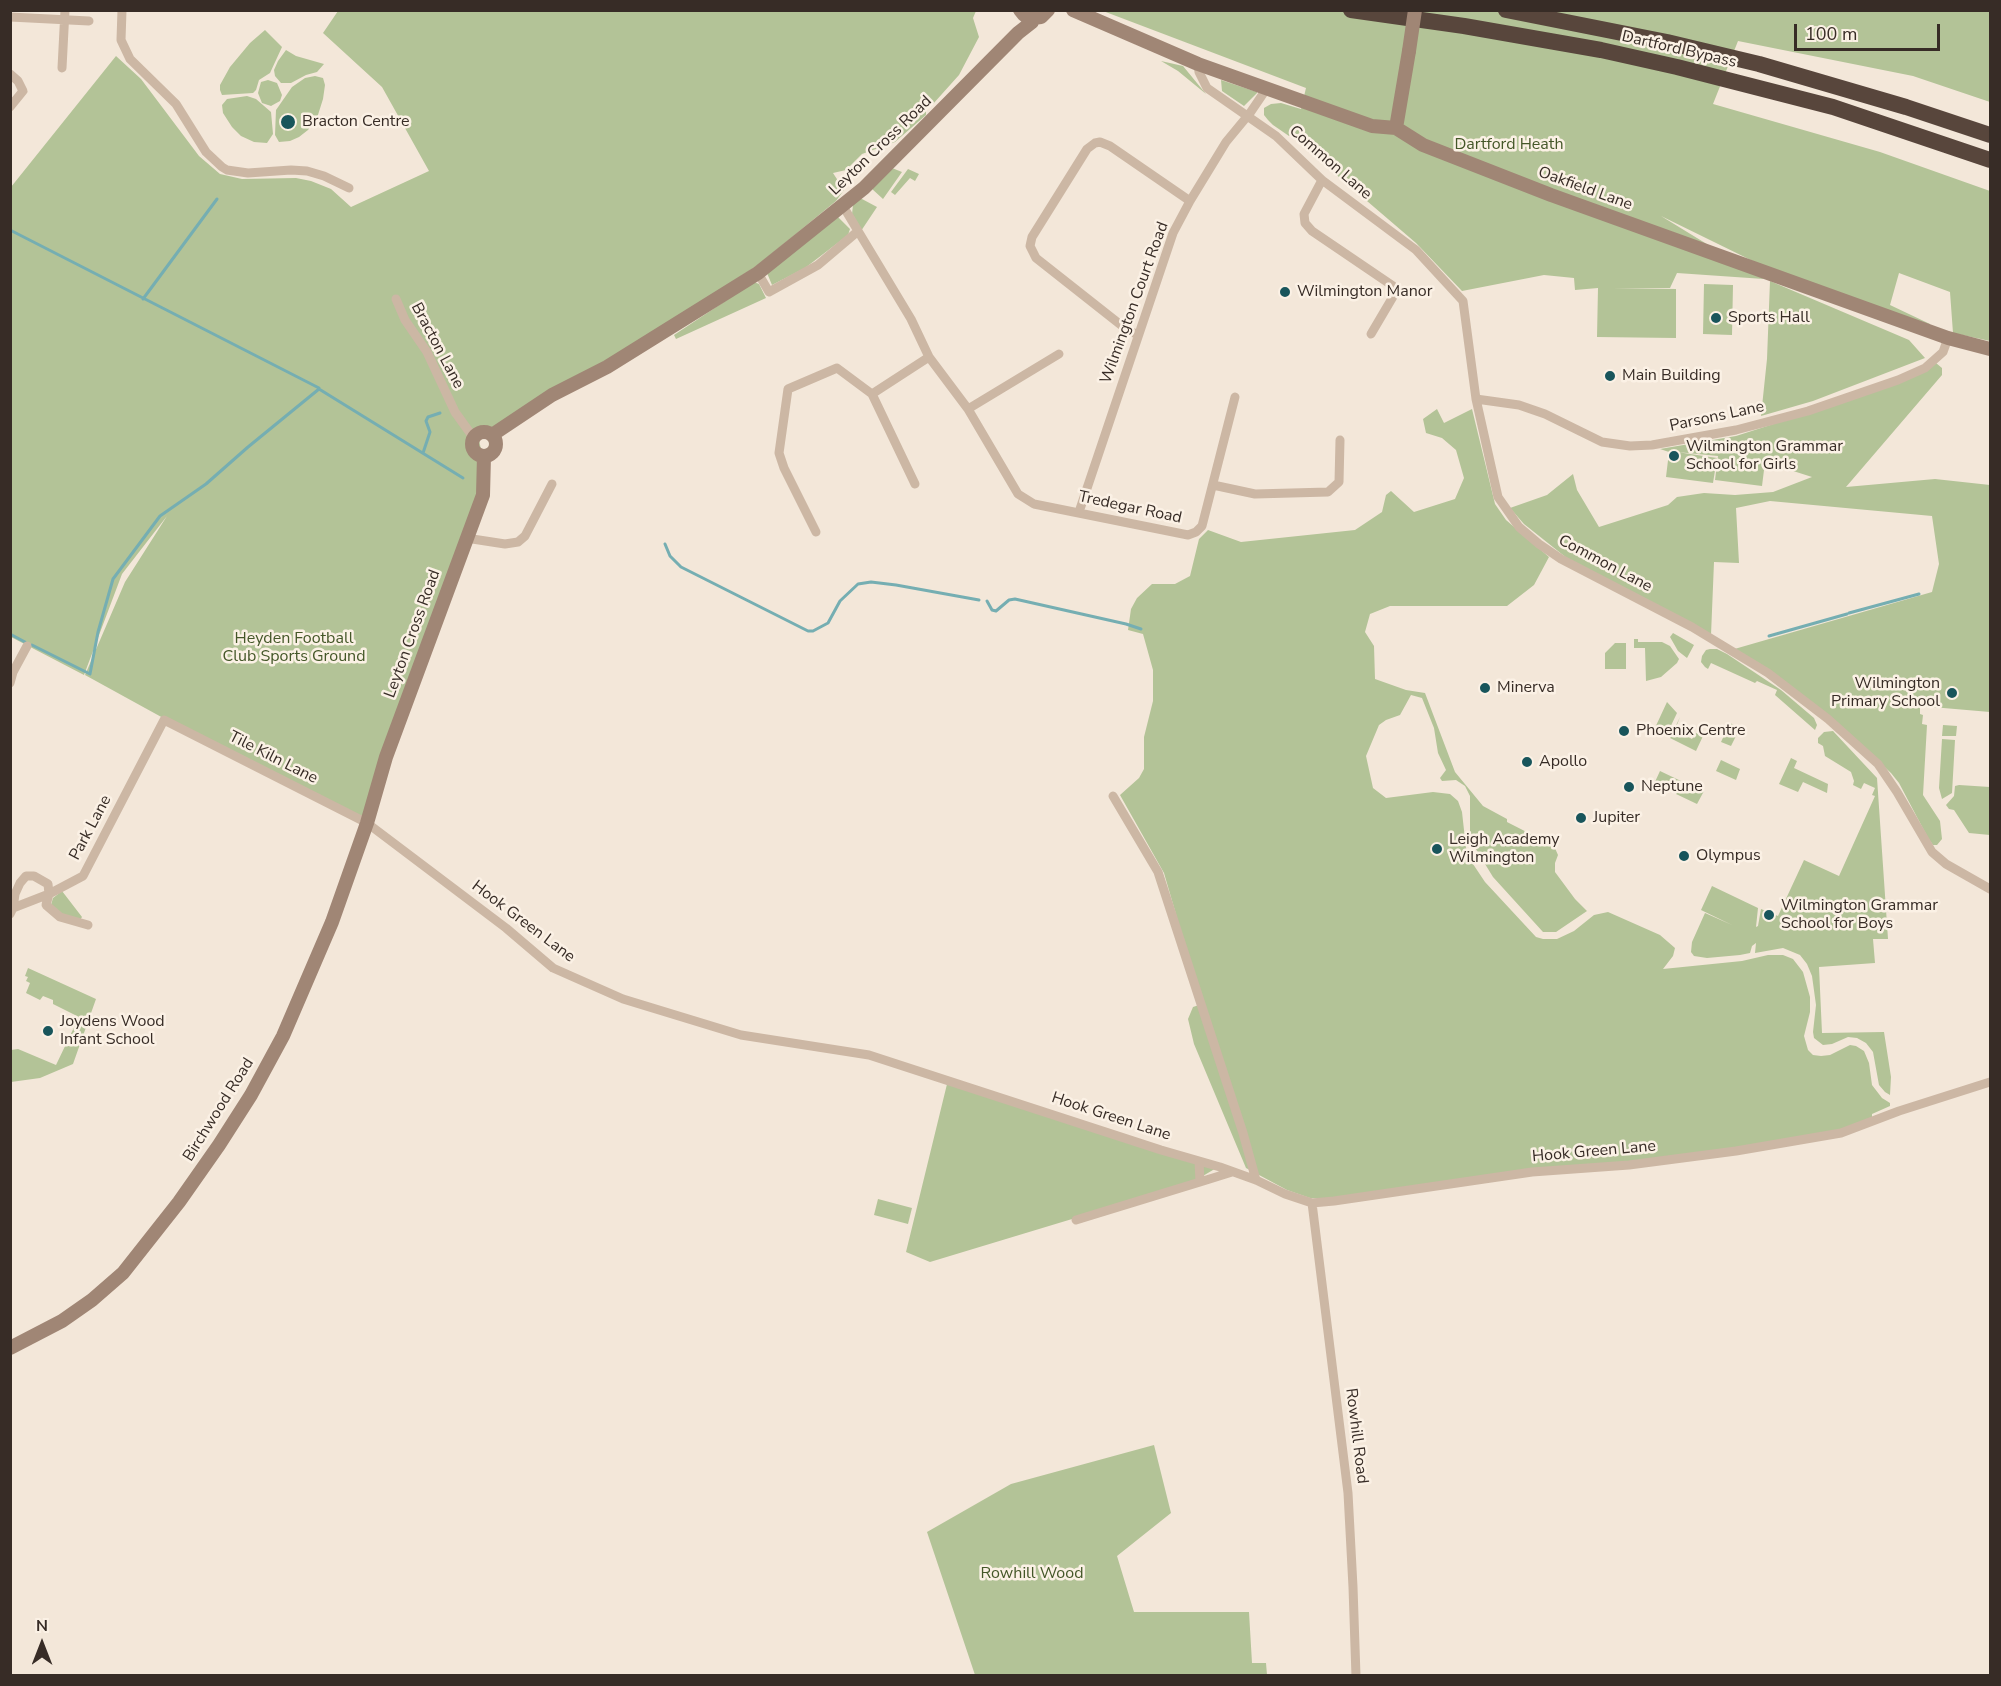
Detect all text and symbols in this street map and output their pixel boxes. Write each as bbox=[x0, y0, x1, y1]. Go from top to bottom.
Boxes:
scale bar bbox=[1797, 12, 1942, 50]
text: 100 m bbox=[1805, 22, 1857, 46]
street label: Dartford Bypass bbox=[1620, 27, 1738, 73]
street label: Leyton Cross Road bbox=[826, 92, 936, 200]
place label: Bracton Centre bbox=[302, 112, 410, 132]
marker: Bracton Centre bbox=[279, 113, 297, 131]
street label: Common Lane bbox=[1285, 122, 1375, 204]
park label: Dartford Heath bbox=[1454, 135, 1564, 155]
street label: Oakfield Lane bbox=[1535, 163, 1635, 215]
street label: Wilmington Court Road bbox=[1097, 220, 1173, 386]
place label: Wilmington Manor bbox=[1297, 282, 1432, 302]
marker: Wilmington Manor bbox=[1278, 285, 1292, 299]
street label: Bracton Lane bbox=[406, 300, 468, 392]
place label: Sports Hall bbox=[1728, 308, 1810, 328]
marker: Sports Hall bbox=[1709, 311, 1723, 325]
place label: Main Building bbox=[1622, 366, 1721, 386]
marker: Main Building bbox=[1603, 369, 1617, 383]
street label: Parsons Lane bbox=[1668, 398, 1766, 436]
place label: Wilmington Grammar School for Girls bbox=[1686, 437, 1843, 475]
marker: Wilmington Grammar School for Girls bbox=[1667, 449, 1681, 463]
street label: Tredegar Road bbox=[1077, 488, 1183, 528]
street label: Common Lane bbox=[1555, 531, 1655, 597]
street label: Leyton Cross Road bbox=[381, 567, 445, 701]
park label: Heyden Football Club Sports Ground bbox=[222, 629, 366, 667]
place label: Wilmington Primary School bbox=[1831, 674, 1940, 712]
place label: Minerva bbox=[1497, 678, 1555, 698]
marker: Minerva bbox=[1478, 681, 1492, 695]
marker: Wilmington Primary School bbox=[1945, 686, 1959, 700]
place label: Phoenix Centre bbox=[1636, 721, 1745, 741]
marker: Phoenix Centre bbox=[1617, 724, 1631, 738]
street label: Tile Kiln Lane bbox=[225, 727, 321, 789]
place label: Apollo bbox=[1539, 752, 1587, 772]
marker: Apollo bbox=[1520, 755, 1534, 769]
place label: Neptune bbox=[1641, 777, 1703, 797]
marker: Neptune bbox=[1622, 780, 1636, 794]
street label: Park Lane bbox=[66, 792, 116, 864]
place label: Jupiter bbox=[1593, 808, 1640, 828]
marker: Jupiter bbox=[1574, 811, 1588, 825]
place label: Leigh Academy Wilmington bbox=[1449, 830, 1559, 868]
marker: Leigh Academy Wilmington bbox=[1430, 842, 1444, 856]
place label: Olympus bbox=[1696, 846, 1761, 866]
marker: Olympus bbox=[1677, 849, 1691, 863]
street label: Hook Green Lane bbox=[468, 877, 578, 967]
place label: Wilmington Grammar School for Boys bbox=[1781, 896, 1938, 934]
marker: Wilmington Grammar School for Boys bbox=[1762, 908, 1776, 922]
place label: Joydens Wood Infant School bbox=[60, 1012, 165, 1050]
marker: Joydens Wood Infant School bbox=[41, 1024, 55, 1038]
street label: Birchwood Road bbox=[179, 1055, 259, 1165]
street label: Hook Green Lane bbox=[1049, 1089, 1173, 1145]
street label: Hook Green Lane bbox=[1531, 1137, 1657, 1167]
street label: Rowhill Road bbox=[1341, 1387, 1371, 1485]
park label: Rowhill Wood bbox=[981, 1564, 1083, 1584]
north arrow bbox=[12, 1614, 72, 1674]
text: N bbox=[36, 1615, 48, 1637]

